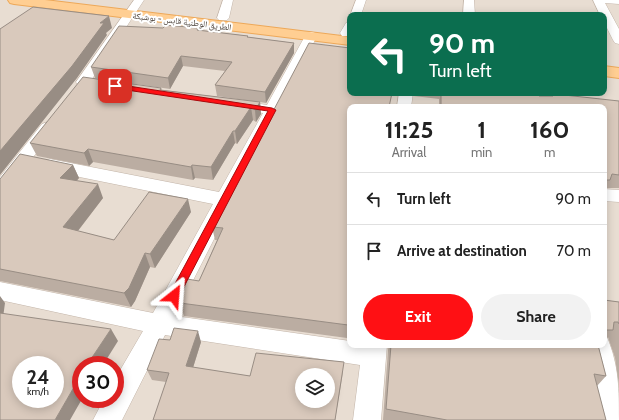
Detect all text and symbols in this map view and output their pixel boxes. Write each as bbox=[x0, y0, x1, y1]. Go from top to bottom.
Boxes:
street label: الطريق الوطنية قابس - بوشبكة bbox=[132, 9, 232, 33]
text: 90 m bbox=[429, 26, 495, 60]
icon: left bbox=[363, 28, 415, 80]
text: Turn left bbox=[429, 60, 492, 82]
pin bbox=[98, 69, 132, 103]
icon: arrive bbox=[104, 75, 126, 97]
text: 11:25 bbox=[385, 115, 433, 144]
text: 1 bbox=[477, 115, 486, 144]
text: 160 bbox=[530, 115, 569, 144]
text: Arrival bbox=[392, 144, 426, 160]
text: min bbox=[471, 144, 492, 160]
text: m bbox=[544, 144, 555, 160]
icon: left bbox=[363, 188, 385, 210]
text: Turn left bbox=[397, 190, 451, 208]
text: 90 m bbox=[555, 190, 591, 208]
icon: arrive bbox=[363, 240, 385, 262]
text: Arrive at destination bbox=[397, 242, 527, 260]
text: 70 m bbox=[557, 242, 591, 260]
position arrow bbox=[153, 275, 195, 317]
button: Exit bbox=[363, 294, 473, 340]
button: Share bbox=[481, 294, 591, 340]
speed limit sign: 30 bbox=[72, 356, 124, 408]
text: 24 bbox=[27, 365, 50, 389]
map controls bbox=[295, 368, 335, 408]
button: layers bbox=[295, 368, 335, 408]
text: km/h bbox=[27, 385, 49, 398]

